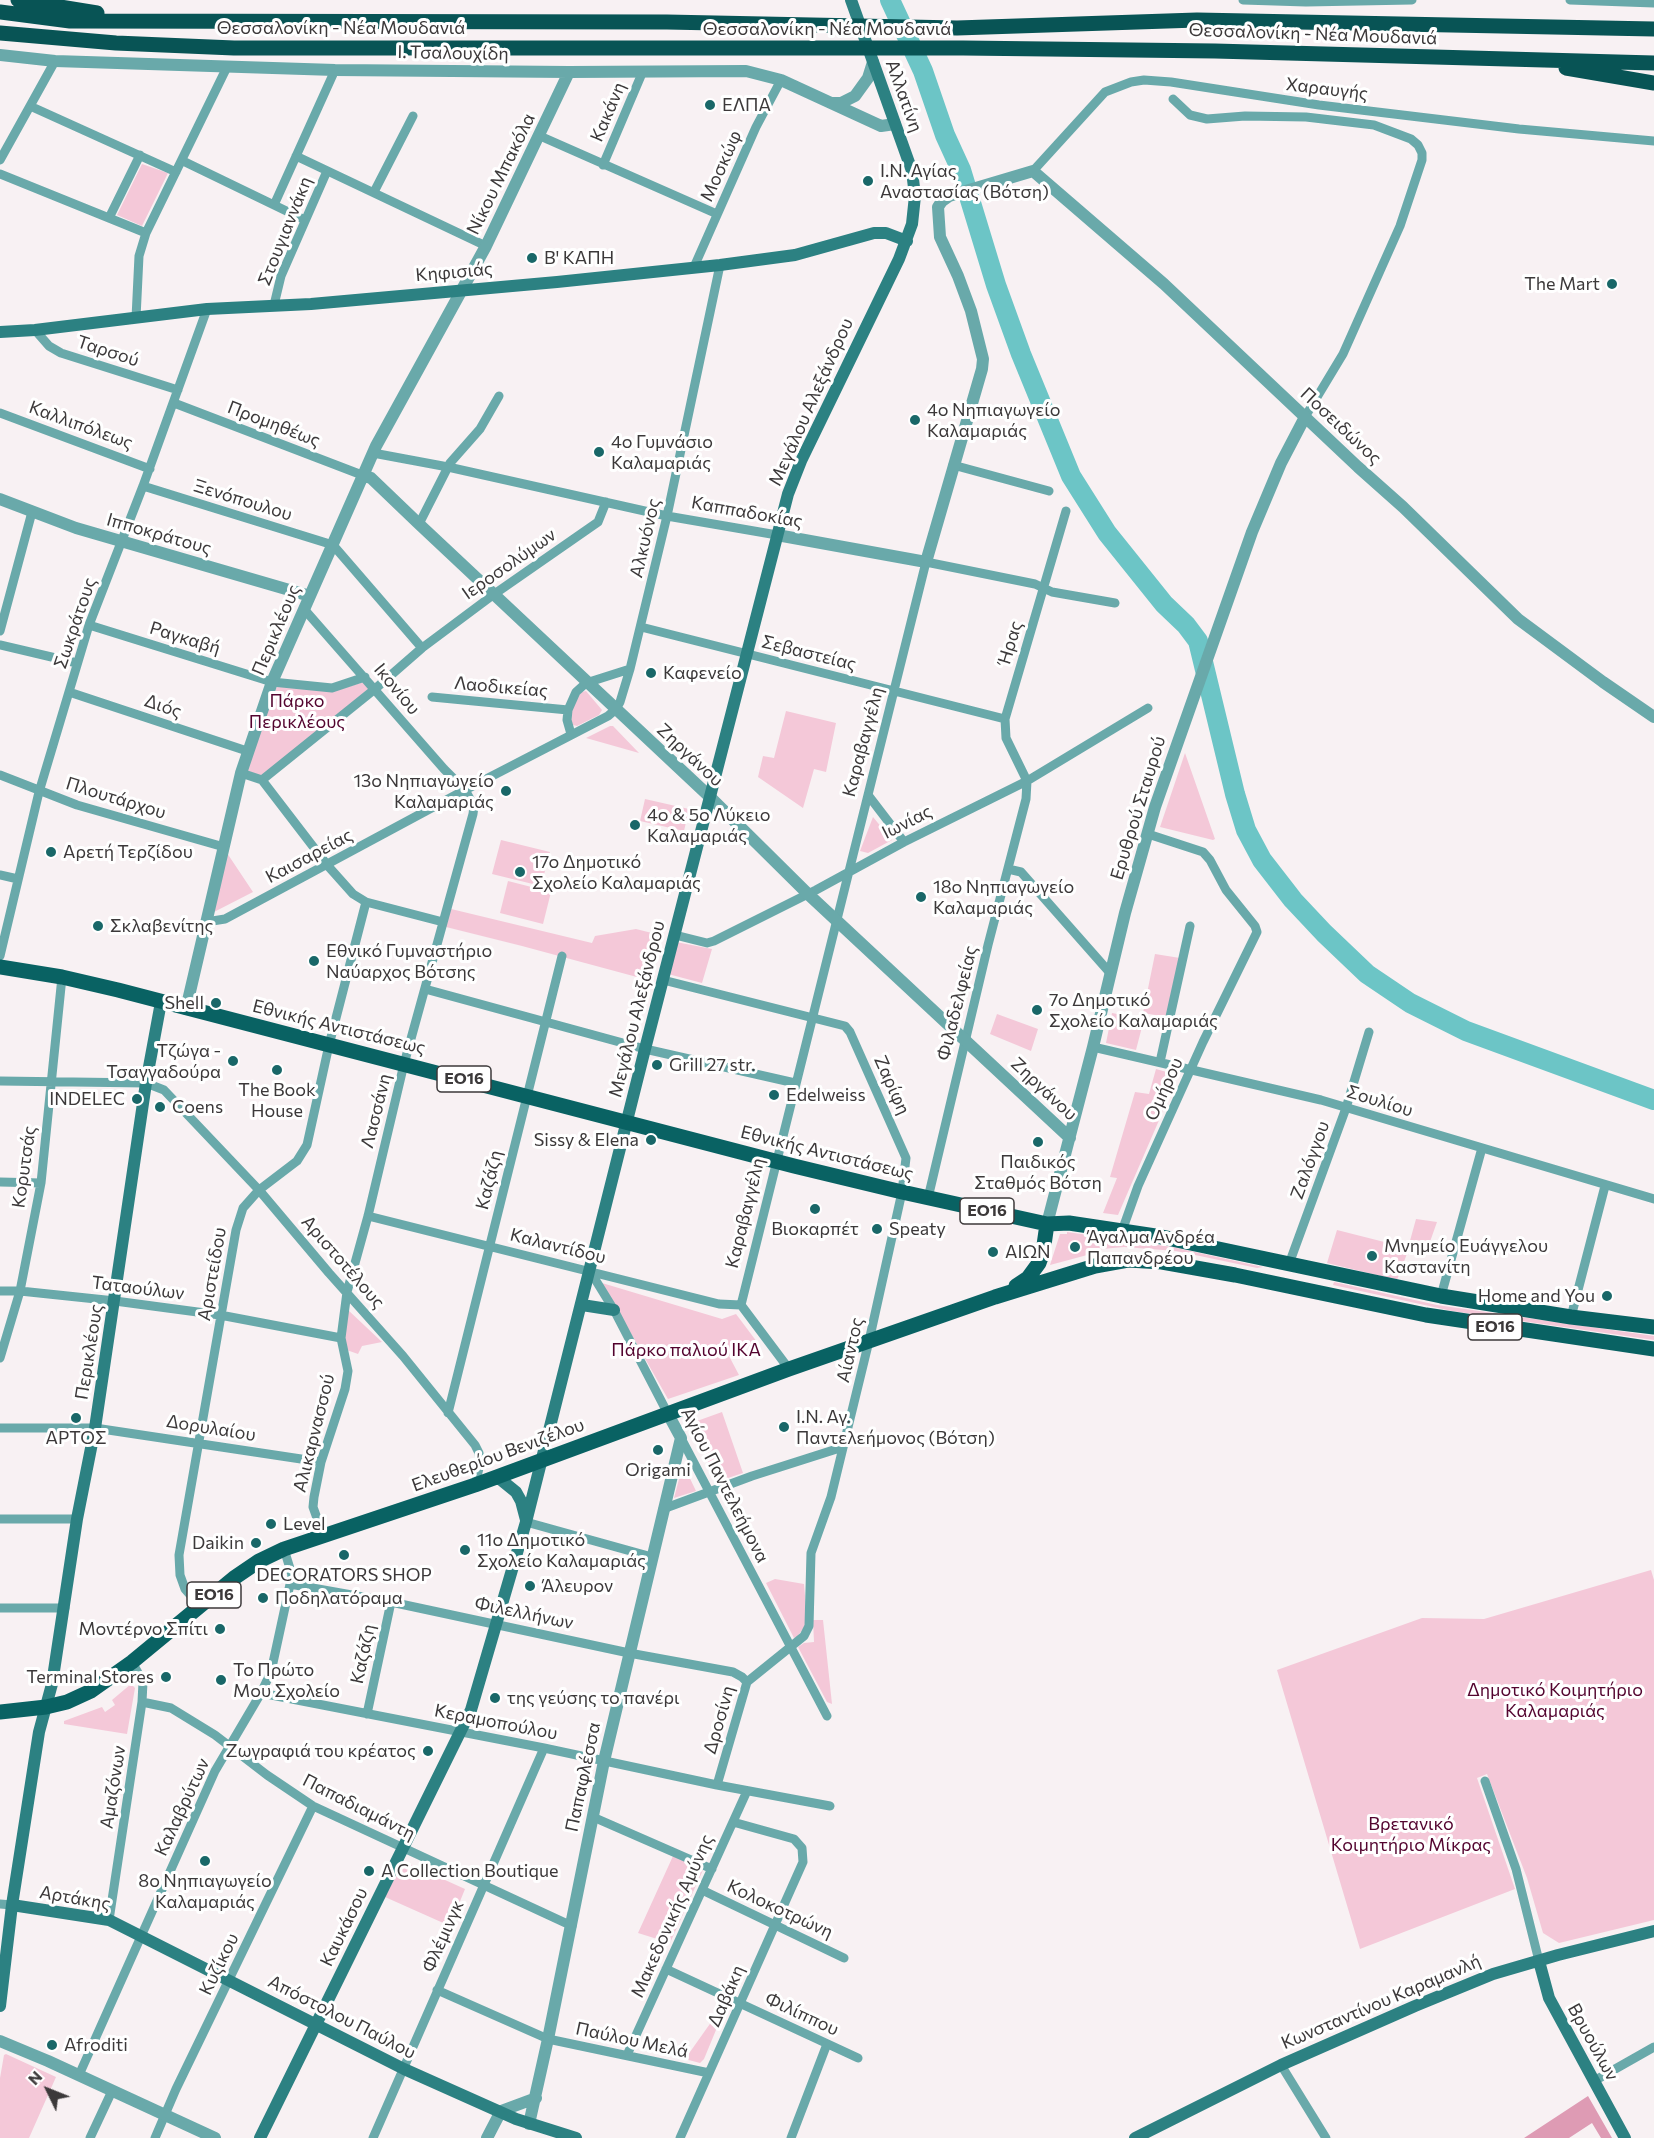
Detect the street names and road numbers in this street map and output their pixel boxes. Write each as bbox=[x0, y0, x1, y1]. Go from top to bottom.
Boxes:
street label: Θεσσαλονίκη - Νέα Μουδανιά bbox=[217, 17, 465, 39]
street label: Θεσσαλονίκη - Νέα Μουδανιά bbox=[703, 18, 951, 40]
street label: Θεσσαλονίκη - Νέα Μουδανιά bbox=[1188, 19, 1438, 49]
street label: Ι. Τσαλουχίδη bbox=[397, 41, 509, 65]
street label: Αλλατίνη bbox=[881, 57, 927, 135]
street label: Χαραυγής bbox=[1285, 73, 1369, 105]
street label: Κακάνη bbox=[586, 79, 630, 145]
street label: Νίκου Μπακόλα bbox=[462, 110, 540, 238]
street label: Μοσκώφ bbox=[696, 127, 746, 205]
street label: Στουγιαννάκη bbox=[253, 173, 317, 289]
street label: Κηφισιάς bbox=[414, 258, 494, 286]
street label: Μεγάλου Αλεξάνδρου bbox=[764, 315, 858, 489]
street label: Ταρσού bbox=[74, 331, 142, 371]
street label: Ποσειδώνος bbox=[1296, 383, 1386, 469]
street label: Καλλιπόλεως bbox=[26, 396, 136, 454]
street label: Προμηθέως bbox=[225, 396, 323, 452]
street label: Ξενόπουλου bbox=[191, 475, 295, 525]
street label: Καππαδοκίας bbox=[690, 492, 804, 532]
street label: Αλκυόνος bbox=[625, 496, 665, 580]
street label: Ιπποκράτους bbox=[104, 509, 214, 559]
street label: Ιεροσολύμων bbox=[458, 524, 560, 604]
street label: Σωκράτους bbox=[49, 575, 101, 671]
street label: Περικλέους bbox=[247, 581, 305, 679]
street label: Ραγκαβή bbox=[147, 617, 223, 659]
street label: Ήρας bbox=[993, 618, 1027, 668]
street label: Σεβαστείας bbox=[760, 631, 858, 675]
street label: Ικονίου bbox=[369, 659, 425, 719]
street label: Λαοδικείας bbox=[453, 672, 549, 702]
street label: Καραβαγγέλη bbox=[838, 685, 888, 799]
street label: Διός bbox=[142, 690, 184, 722]
street label: Ζηργάνου bbox=[653, 719, 727, 791]
street label: Ερυθρού Σταυρού bbox=[1106, 733, 1170, 883]
street label: Πλουτάρχου bbox=[63, 773, 169, 823]
street label: Ιωνίας bbox=[879, 800, 935, 844]
street label: Καισαρείας bbox=[262, 824, 356, 888]
street label: Μεγάλου Αλεξάνδρου bbox=[605, 918, 669, 1100]
street label: Φιλαδελφείας bbox=[932, 943, 982, 1063]
street label: Εθνικής Αντιστάσεως bbox=[250, 995, 428, 1059]
street label: Ζαρίφη bbox=[869, 1052, 915, 1118]
street label: Ζηργάνου bbox=[1007, 1053, 1081, 1125]
street label: Ομήρου bbox=[1141, 1054, 1187, 1124]
road number: ΕΟ16 bbox=[437, 1066, 491, 1092]
street label: Λασσάνη bbox=[356, 1072, 396, 1150]
street label: Σουλίου bbox=[1344, 1081, 1416, 1121]
street label: Ζαλόγγου bbox=[1286, 1118, 1334, 1202]
street label: Εθνικής Αντιστάσεως bbox=[738, 1121, 916, 1185]
street label: Κορυτσάς bbox=[8, 1125, 40, 1209]
street label: Καζάζη bbox=[471, 1148, 507, 1212]
street label: Καραβαγγέλη bbox=[721, 1156, 769, 1270]
road number: ΕΟ16 bbox=[960, 1198, 1014, 1224]
street label: Αριστοτέλους bbox=[297, 1211, 389, 1313]
street label: Καλαντίδου bbox=[508, 1224, 608, 1268]
street label: Αριστείδου bbox=[193, 1226, 231, 1322]
street label: Ταταούλων bbox=[90, 1272, 186, 1304]
street label: Περικλέους bbox=[71, 1303, 107, 1401]
road number: ΕΟ16 bbox=[1468, 1314, 1522, 1340]
street label: Αίαντος bbox=[832, 1315, 868, 1385]
street label: Αλικαρνασσού bbox=[289, 1372, 339, 1494]
street label: Αγίου Παντελεήμονα bbox=[677, 1404, 773, 1566]
street label: Δορυλαίου bbox=[165, 1410, 257, 1446]
street label: Ελευθερίου Βενιζέλου bbox=[409, 1414, 587, 1496]
road number: ΕΟ16 bbox=[187, 1582, 241, 1608]
street label: Φιλελλήνων bbox=[473, 1592, 575, 1634]
street label: Καζάζη bbox=[346, 1622, 380, 1686]
street label: Δροσίνη bbox=[699, 1683, 739, 1757]
street label: Κεραμοπούλου bbox=[433, 1699, 559, 1745]
street label: Παπαφλέσσα bbox=[561, 1720, 605, 1834]
street label: Αμαζόνων bbox=[96, 1744, 130, 1830]
street label: Καλαβρύτων bbox=[150, 1755, 214, 1859]
street label: Παπαδιαμάντη bbox=[299, 1769, 419, 1845]
street label: Μακεδονικής Αμύνης bbox=[626, 1831, 718, 2001]
street label: Κολοκοτρώνη bbox=[724, 1875, 836, 1943]
street label: Αρτάκης bbox=[38, 1881, 112, 1915]
street label: Καυκάσου bbox=[316, 1884, 372, 1970]
street label: Φλέμινγκ bbox=[418, 1897, 468, 1975]
street label: Κυζίκου bbox=[195, 1930, 243, 1998]
street label: Κωνσταντίνου Καραμανλή bbox=[1278, 1950, 1484, 2054]
street label: Δαβάκη bbox=[703, 1962, 749, 2030]
street label: Απόστολου Παύλου bbox=[265, 1970, 419, 2064]
street label: Φιλίππου bbox=[762, 1988, 842, 2040]
street label: Βρυούλων bbox=[1563, 2000, 1623, 2084]
street label: Παύλου Μελά bbox=[574, 2018, 690, 2062]

